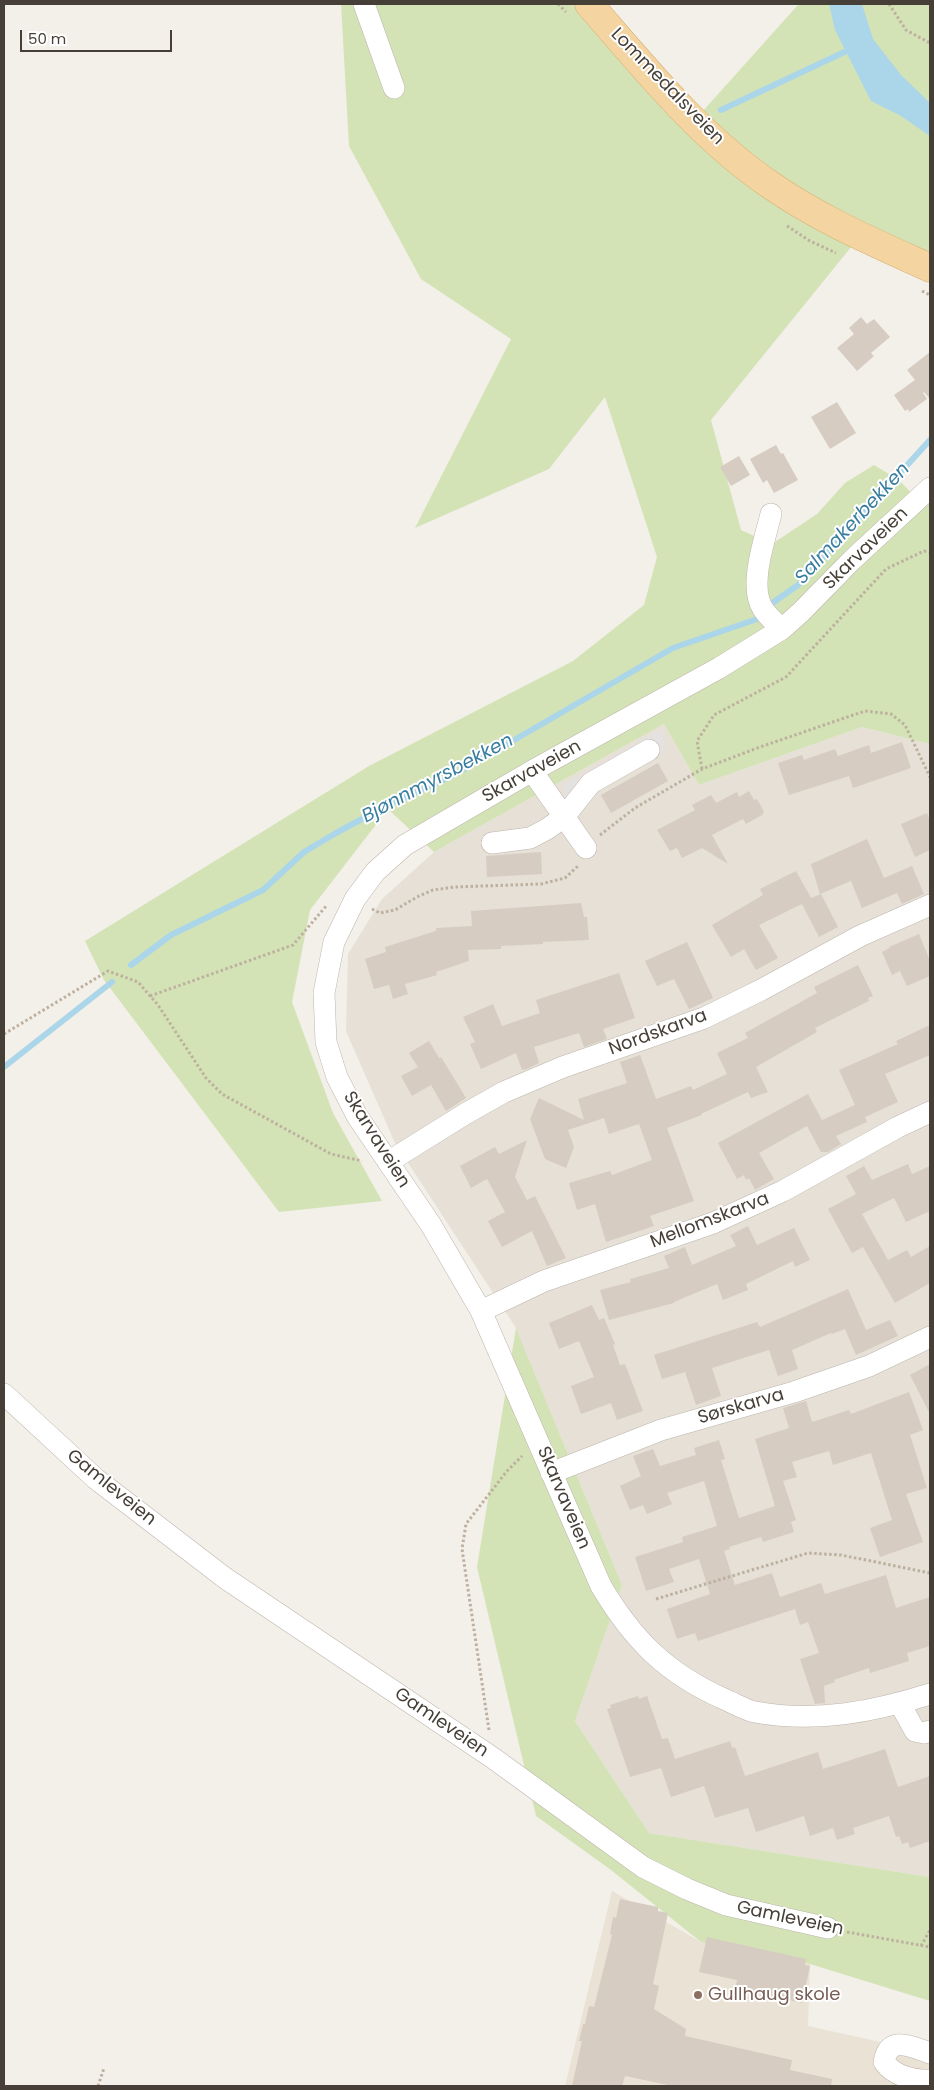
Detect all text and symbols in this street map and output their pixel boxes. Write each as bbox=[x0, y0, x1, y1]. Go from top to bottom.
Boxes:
scale bar bbox=[22, 20, 175, 52]
street label: Lommedalsveien bbox=[606, 24, 728, 150]
text: 50 m bbox=[28, 28, 66, 49]
water label: Salmakerbekken bbox=[791, 459, 915, 589]
street label: Skarvaveien bbox=[819, 503, 913, 595]
water label: Bjønnmyrsbekken bbox=[358, 729, 518, 829]
street label: Skarvaveien bbox=[479, 736, 585, 808]
street label: Nordskarva bbox=[606, 1005, 710, 1061]
street label: Skarvaveien bbox=[338, 1088, 414, 1192]
street label: Mellomskarva bbox=[648, 1188, 772, 1254]
street label: Sørskarva bbox=[695, 1384, 787, 1430]
street label: Skarvaveien bbox=[532, 1443, 594, 1553]
street label: Gamleveien bbox=[62, 1445, 160, 1531]
street label: Gamleveien bbox=[390, 1684, 492, 1762]
street label: Gamleveien bbox=[735, 1897, 845, 1941]
place label: Gullhaug skole bbox=[708, 1984, 840, 2006]
marker: Gullhaug skole bbox=[692, 1989, 704, 2001]

